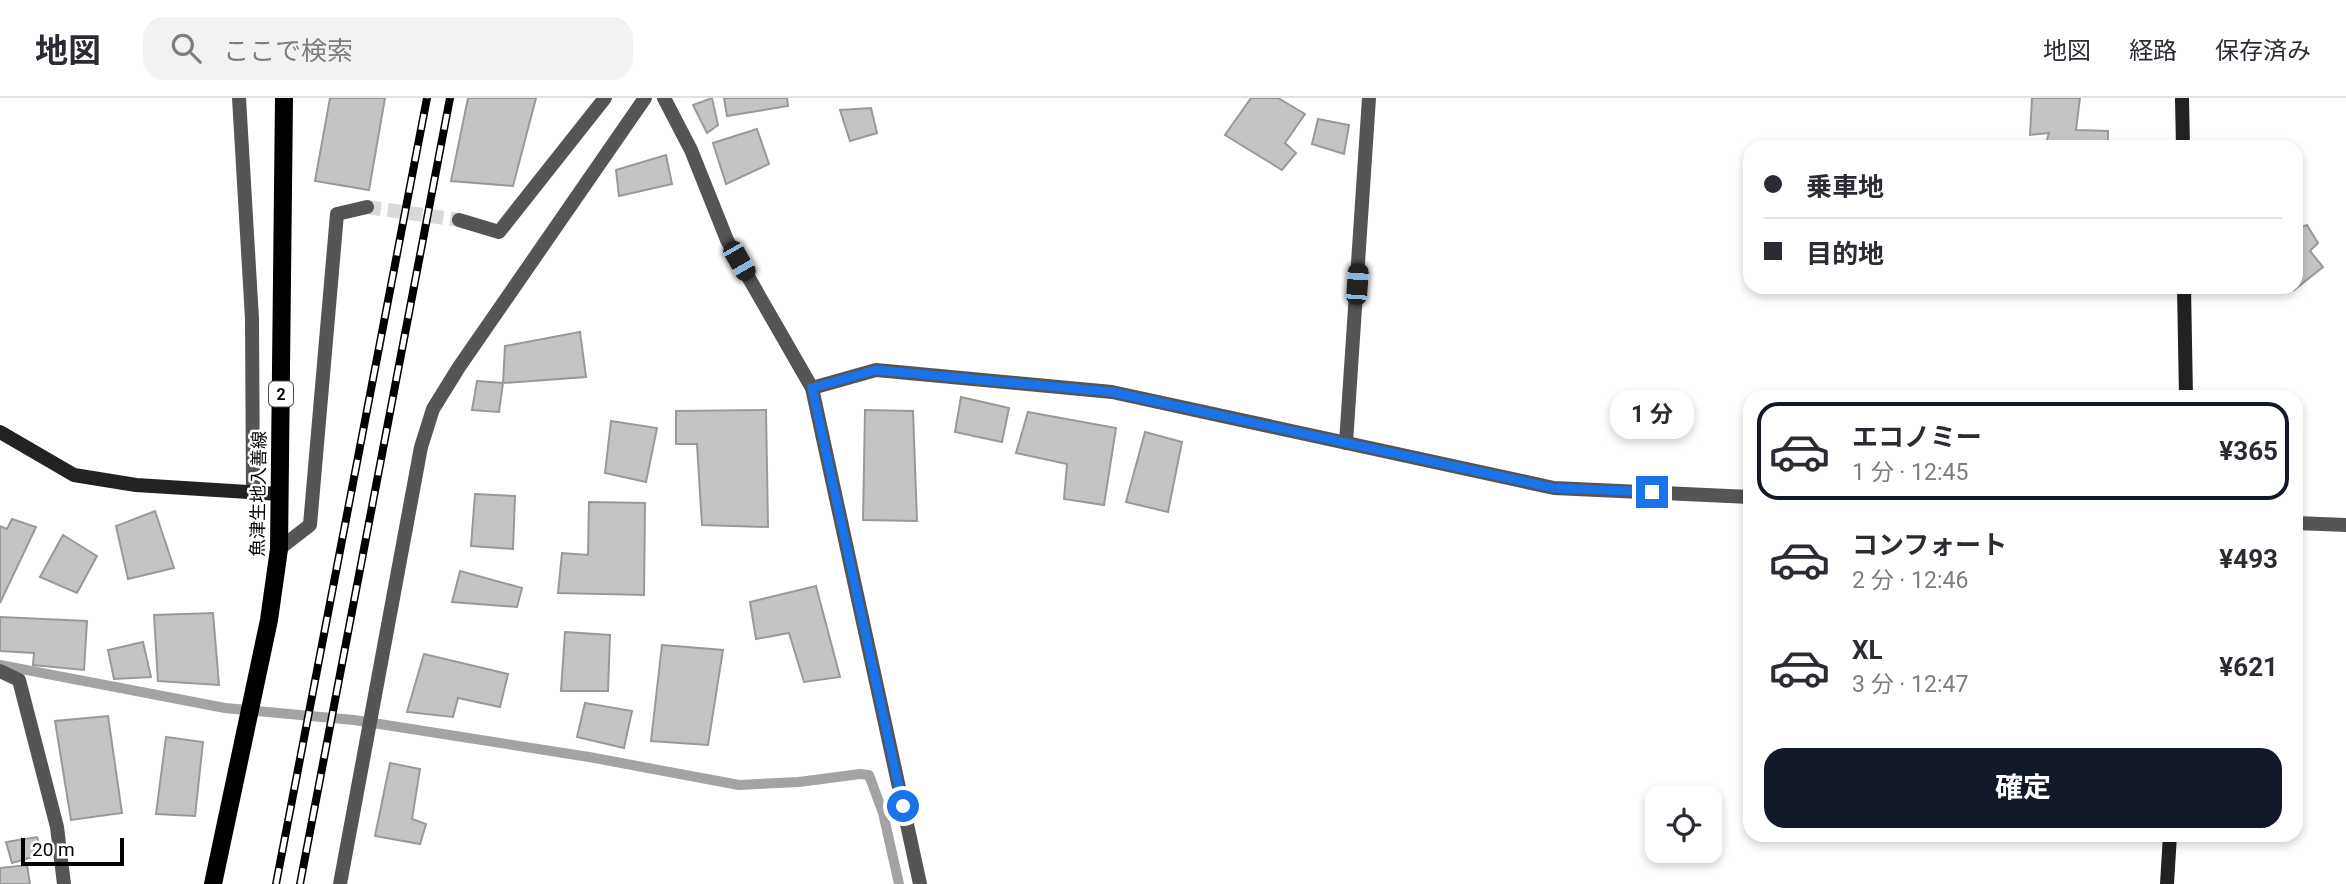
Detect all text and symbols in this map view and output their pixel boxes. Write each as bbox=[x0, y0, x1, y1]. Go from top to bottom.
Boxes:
search box bbox=[143, 17, 633, 80]
icon: search bbox=[167, 29, 205, 67]
text: 地図 bbox=[35, 31, 101, 70]
text: ここで検索 bbox=[223, 36, 353, 66]
text: 地図 bbox=[2043, 37, 2091, 65]
text: 経路 bbox=[2129, 37, 2177, 65]
text: 保存済み bbox=[2215, 37, 2311, 65]
text: 乗車地 bbox=[1806, 172, 1884, 202]
car bbox=[720, 238, 759, 284]
text: 目的地 bbox=[1806, 239, 1884, 269]
car bbox=[1346, 262, 1369, 306]
road number: 2 bbox=[269, 382, 293, 406]
callout: 1 分 bbox=[1610, 390, 1694, 440]
text: 1 分 bbox=[1631, 401, 1673, 428]
icon: car bbox=[1768, 420, 1831, 483]
text: エコノミー bbox=[1852, 422, 1982, 452]
street label: 魚津生地入善線 bbox=[246, 431, 270, 557]
text: ¥365 bbox=[2219, 436, 2278, 466]
text: 1 分 · 12:45 bbox=[1852, 459, 1968, 486]
route end bbox=[1636, 476, 1668, 508]
icon: car bbox=[1768, 528, 1831, 591]
text: コンフォート bbox=[1852, 530, 2007, 560]
text: ¥493 bbox=[2219, 544, 2278, 574]
text: 2 分 · 12:46 bbox=[1852, 567, 1968, 594]
text: XL bbox=[1852, 635, 1883, 665]
icon: car bbox=[1768, 636, 1831, 699]
text: ¥621 bbox=[2219, 652, 2278, 682]
text: 3 分 · 12:47 bbox=[1852, 671, 1968, 698]
button: 確定 bbox=[1764, 748, 2282, 828]
map controls bbox=[1645, 786, 1722, 863]
button: locate bbox=[1645, 786, 1722, 863]
route start bbox=[887, 790, 919, 822]
scale bar bbox=[21, 835, 124, 867]
text: 20 m bbox=[32, 838, 75, 861]

